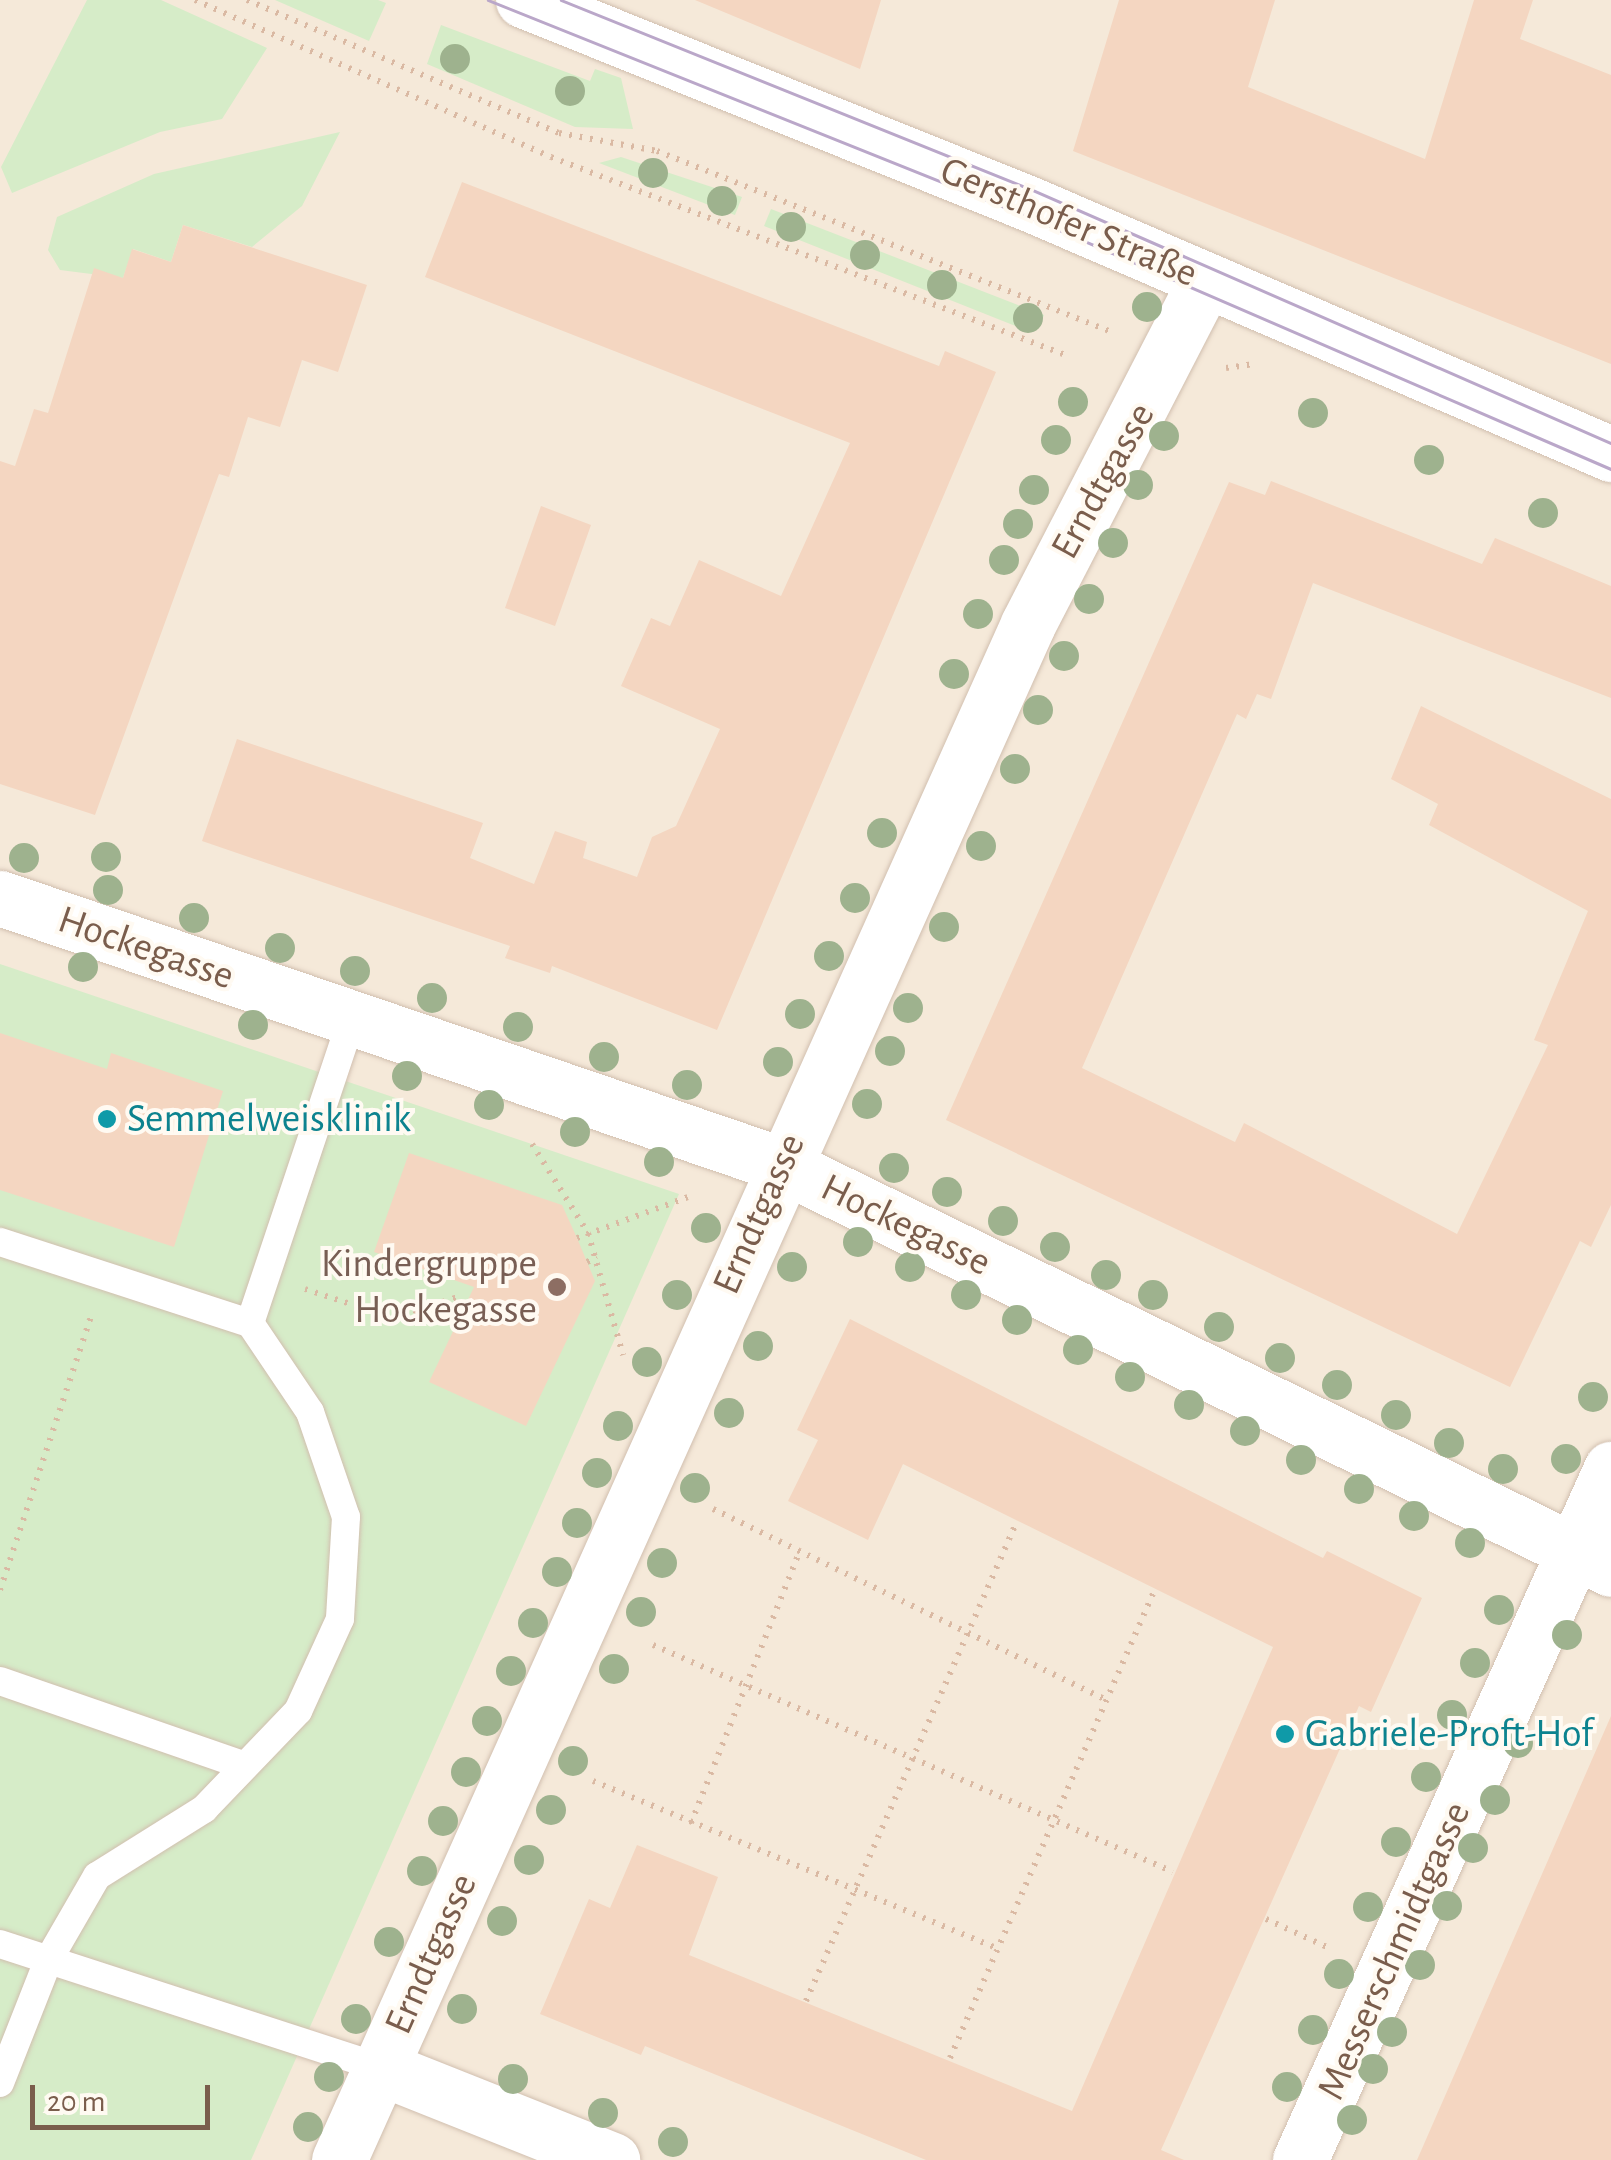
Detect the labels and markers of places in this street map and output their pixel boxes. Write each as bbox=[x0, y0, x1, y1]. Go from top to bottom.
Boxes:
place label: Semmelweisklinik bbox=[127, 1095, 411, 1143]
marker: Semmelweisklinik bbox=[96, 1108, 118, 1130]
place label: Kindergruppe Hockegasse bbox=[321, 1240, 537, 1334]
marker: Kindergruppe Hockegasse bbox=[546, 1276, 568, 1298]
place label: Gabriele-Proft-Hof bbox=[1305, 1710, 1593, 1758]
marker: Gabriele-Proft-Hof bbox=[1274, 1723, 1296, 1745]

